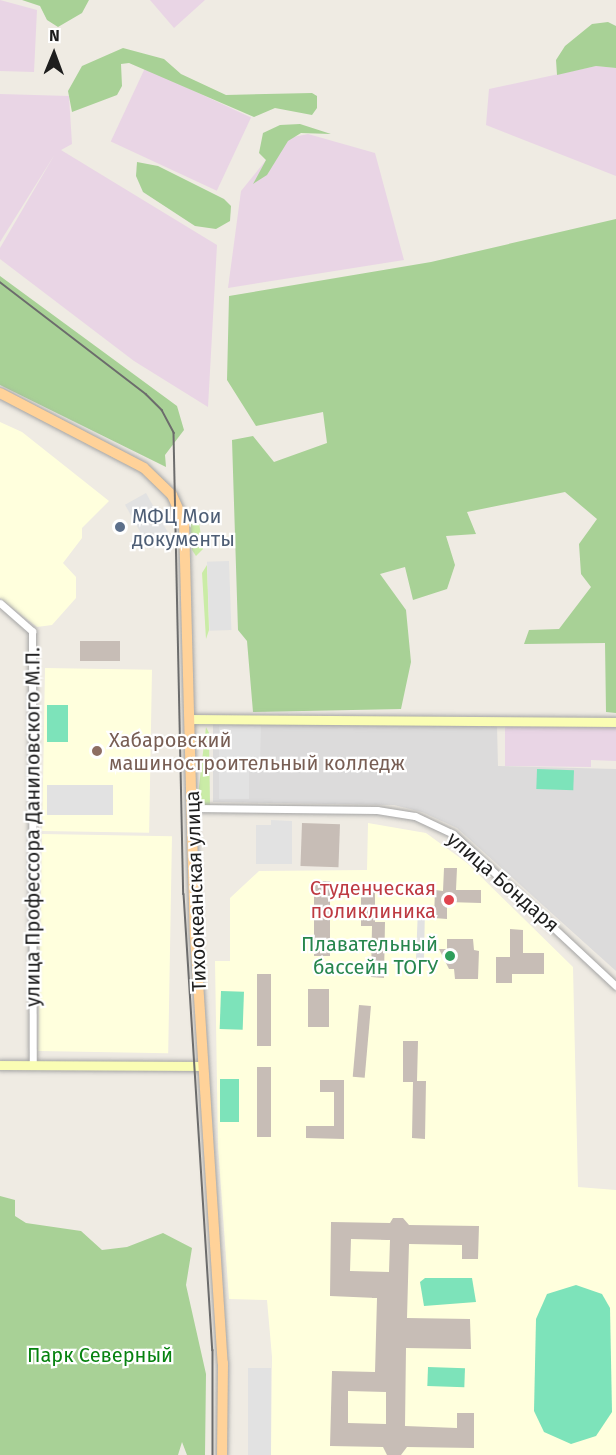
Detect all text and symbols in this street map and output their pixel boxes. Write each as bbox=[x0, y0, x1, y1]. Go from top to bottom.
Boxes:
north arrow bbox=[24, 24, 84, 84]
text: N bbox=[49, 26, 60, 45]
place label: МФЦ Мои документы bbox=[132, 504, 235, 551]
marker: МФЦ Мои документы bbox=[113, 520, 127, 534]
street label: улица Профессора Даниловского М.П. bbox=[21, 647, 45, 1007]
place label: Хабаровский машиностроительный колледж bbox=[109, 728, 405, 775]
marker: Хабаровский машиностроительный колледж bbox=[90, 744, 104, 758]
street label: Тихоокеанская улица bbox=[181, 790, 211, 992]
street label: улица Бондаря bbox=[442, 827, 564, 937]
place label: Студенческая поликлиника bbox=[310, 876, 436, 923]
marker: Студенческая поликлиника bbox=[440, 891, 458, 909]
place label: Плавательный бассейн ТОГУ bbox=[301, 933, 438, 980]
marker: Плавательный бассейн ТОГУ bbox=[443, 949, 457, 963]
park label: Парк Северный bbox=[27, 1343, 173, 1367]

